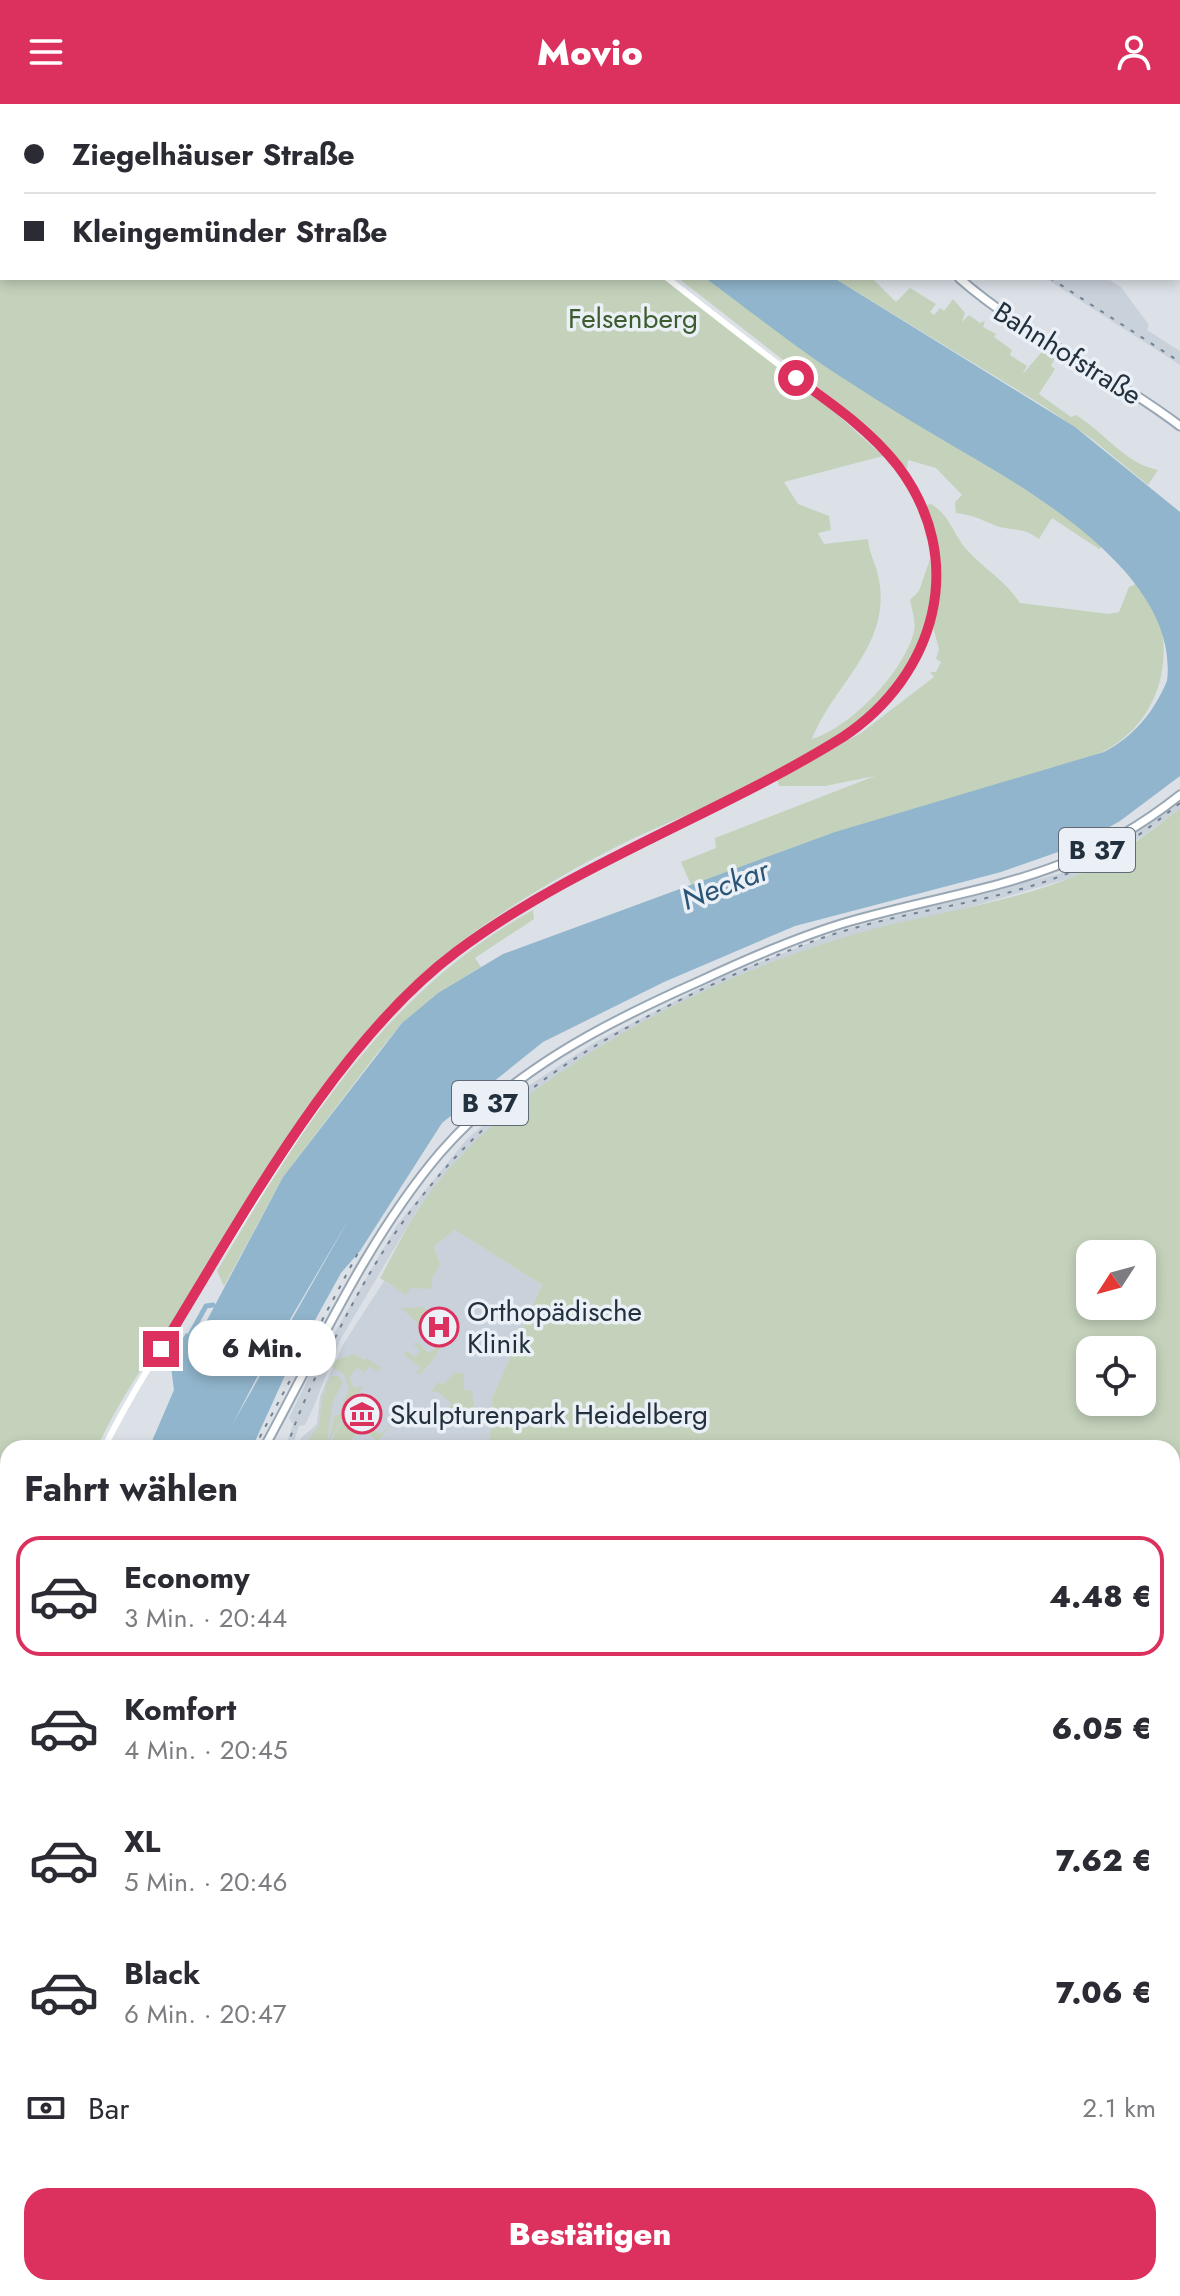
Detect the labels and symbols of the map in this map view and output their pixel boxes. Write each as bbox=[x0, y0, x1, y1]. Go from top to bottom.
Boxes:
street label: Bahnhofstraße bbox=[986, 292, 1150, 415]
park label: Felsenberg bbox=[568, 298, 698, 339]
route start bbox=[778, 360, 814, 396]
road number: B 37 bbox=[1059, 828, 1135, 872]
water label: Neckar bbox=[675, 847, 777, 921]
road number: B 37 bbox=[452, 1081, 528, 1125]
north arrow bbox=[1076, 1240, 1156, 1320]
place label: Orthopädische Klinik bbox=[467, 1291, 642, 1364]
hospital icon: Orthopädische Klinik bbox=[418, 1306, 460, 1348]
callout: 6 Min. bbox=[189, 1321, 337, 1377]
route end bbox=[143, 1331, 179, 1367]
museum icon: Skulpturenpark Heidelberg bbox=[341, 1393, 383, 1435]
place label: Skulpturenpark Heidelberg bbox=[390, 1394, 708, 1435]

